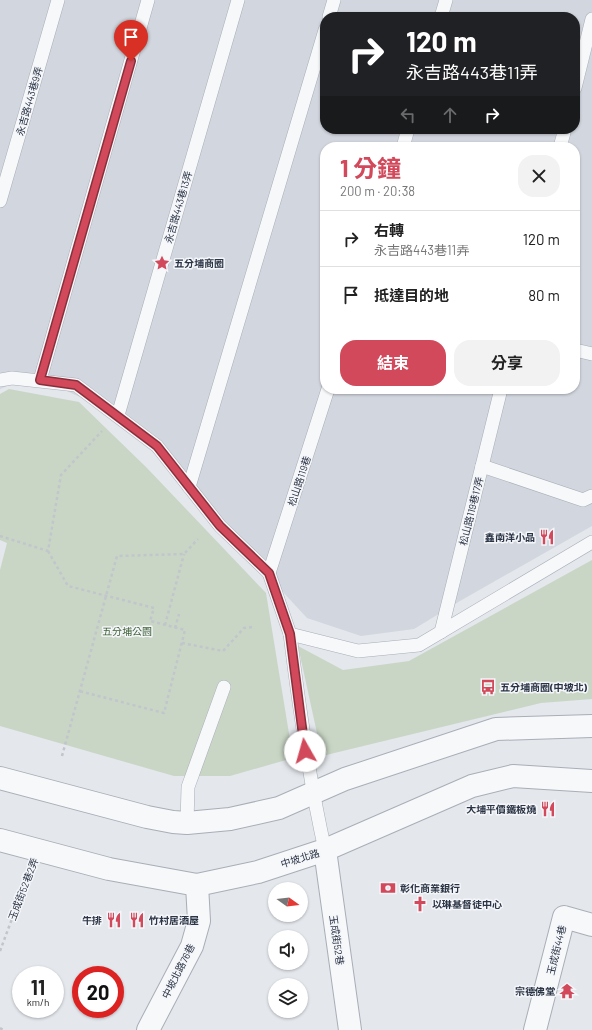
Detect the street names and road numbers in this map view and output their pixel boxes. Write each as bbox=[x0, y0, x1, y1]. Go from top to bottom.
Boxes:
street label: 永吉路443巷9弄 bbox=[13, 65, 45, 137]
street label: 永吉路443巷13弄 bbox=[162, 169, 194, 245]
street label: 松山路119巷 bbox=[285, 454, 313, 508]
street label: 松山路119巷17弄 bbox=[457, 475, 485, 547]
street label: 中坡北路 bbox=[279, 846, 321, 870]
street label: 玉成街52巷2弄 bbox=[6, 856, 40, 922]
street label: 玉成街52巷 bbox=[328, 914, 346, 966]
street label: 玉成街44巷 bbox=[544, 924, 568, 976]
street label: 中坡北路76巷 bbox=[159, 942, 197, 1000]

